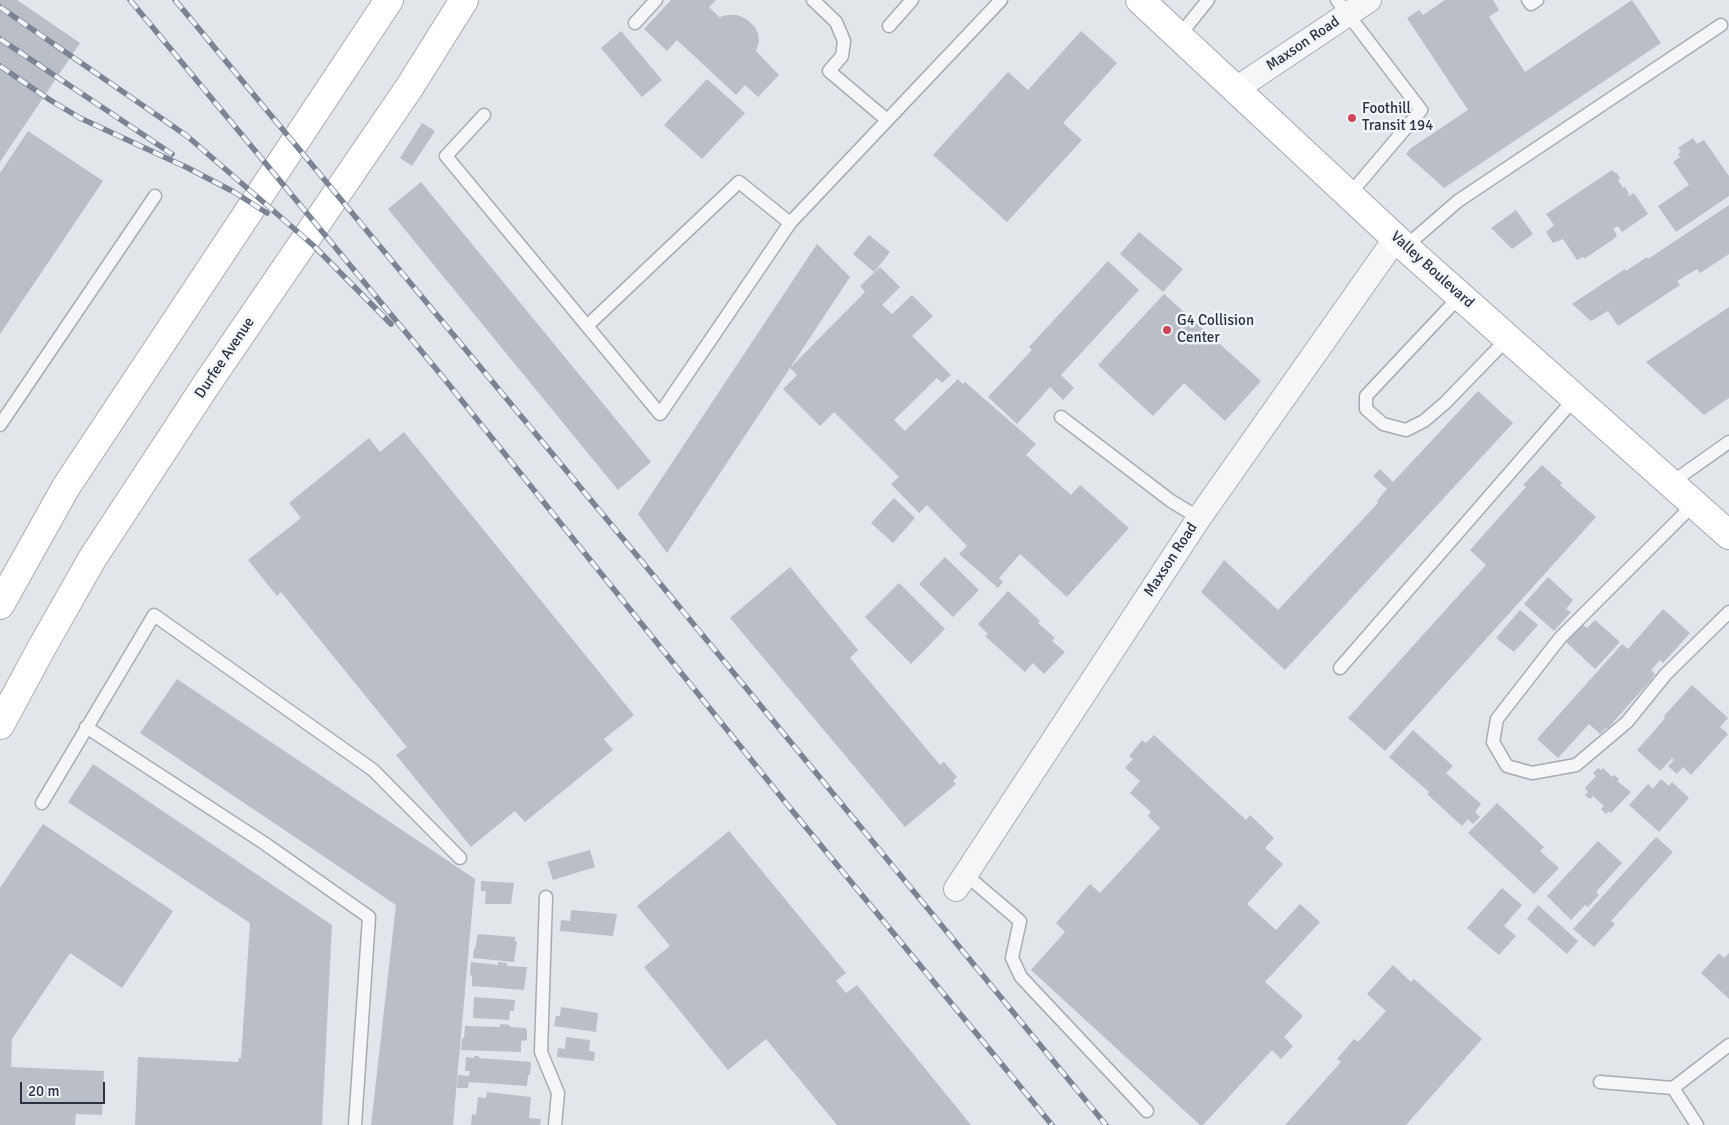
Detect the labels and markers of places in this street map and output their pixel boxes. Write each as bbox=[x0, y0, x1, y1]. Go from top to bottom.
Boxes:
place label: Foothill Transit 194 bbox=[1362, 100, 1433, 135]
marker: Foothill Transit 194 bbox=[1346, 112, 1358, 124]
place label: G4 Collision Center bbox=[1177, 312, 1254, 347]
marker: G4 Collision Center bbox=[1161, 324, 1173, 336]

